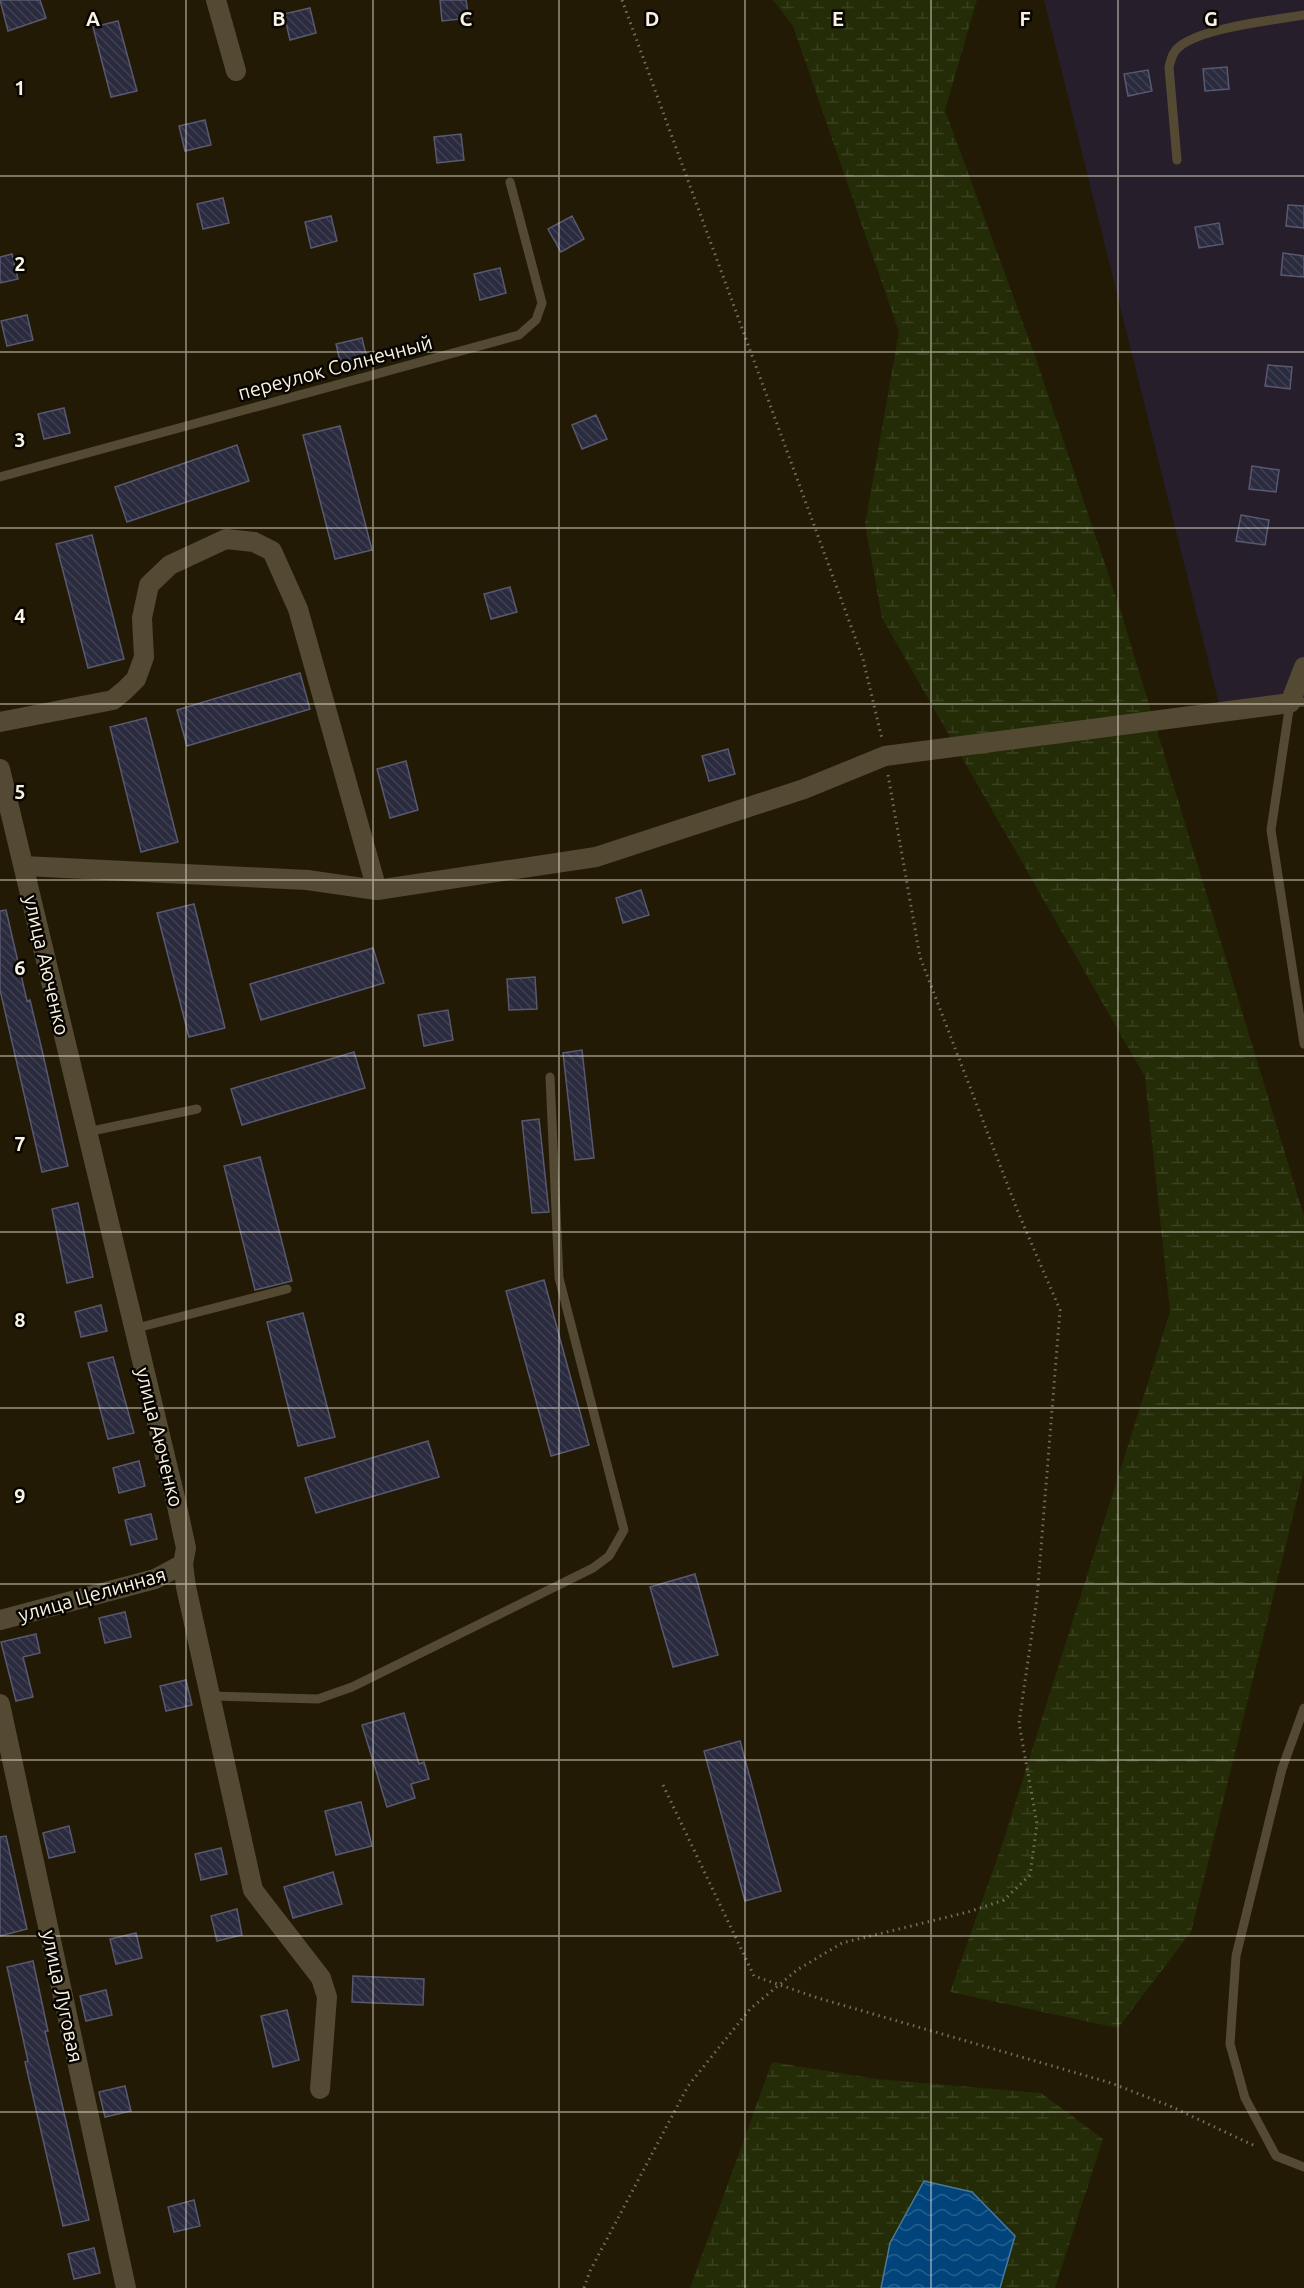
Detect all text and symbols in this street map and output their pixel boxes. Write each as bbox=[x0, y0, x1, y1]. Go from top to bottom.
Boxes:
text: A bbox=[86, 7, 100, 30]
text: B bbox=[272, 7, 286, 30]
text: C bbox=[460, 7, 473, 30]
text: D bbox=[645, 7, 659, 30]
text: E bbox=[832, 7, 844, 30]
text: F bbox=[1019, 7, 1031, 30]
text: G bbox=[1204, 7, 1218, 30]
text: 1 bbox=[14, 76, 26, 99]
text: 2 bbox=[14, 252, 26, 275]
street label: переулок Солнечный bbox=[235, 330, 435, 404]
text: 3 bbox=[14, 428, 26, 451]
text: 4 bbox=[14, 604, 26, 627]
text: 5 bbox=[14, 780, 26, 803]
street label: улица Аюченко bbox=[20, 893, 74, 1037]
text: 6 bbox=[14, 956, 26, 979]
text: 7 bbox=[14, 1132, 26, 1155]
text: 8 bbox=[14, 1308, 26, 1331]
street label: улица Аюченко bbox=[132, 1365, 188, 1509]
text: 9 bbox=[14, 1484, 26, 1507]
street label: улица Целинная bbox=[16, 1562, 168, 1626]
street label: улица Луговая bbox=[38, 1928, 88, 2064]

